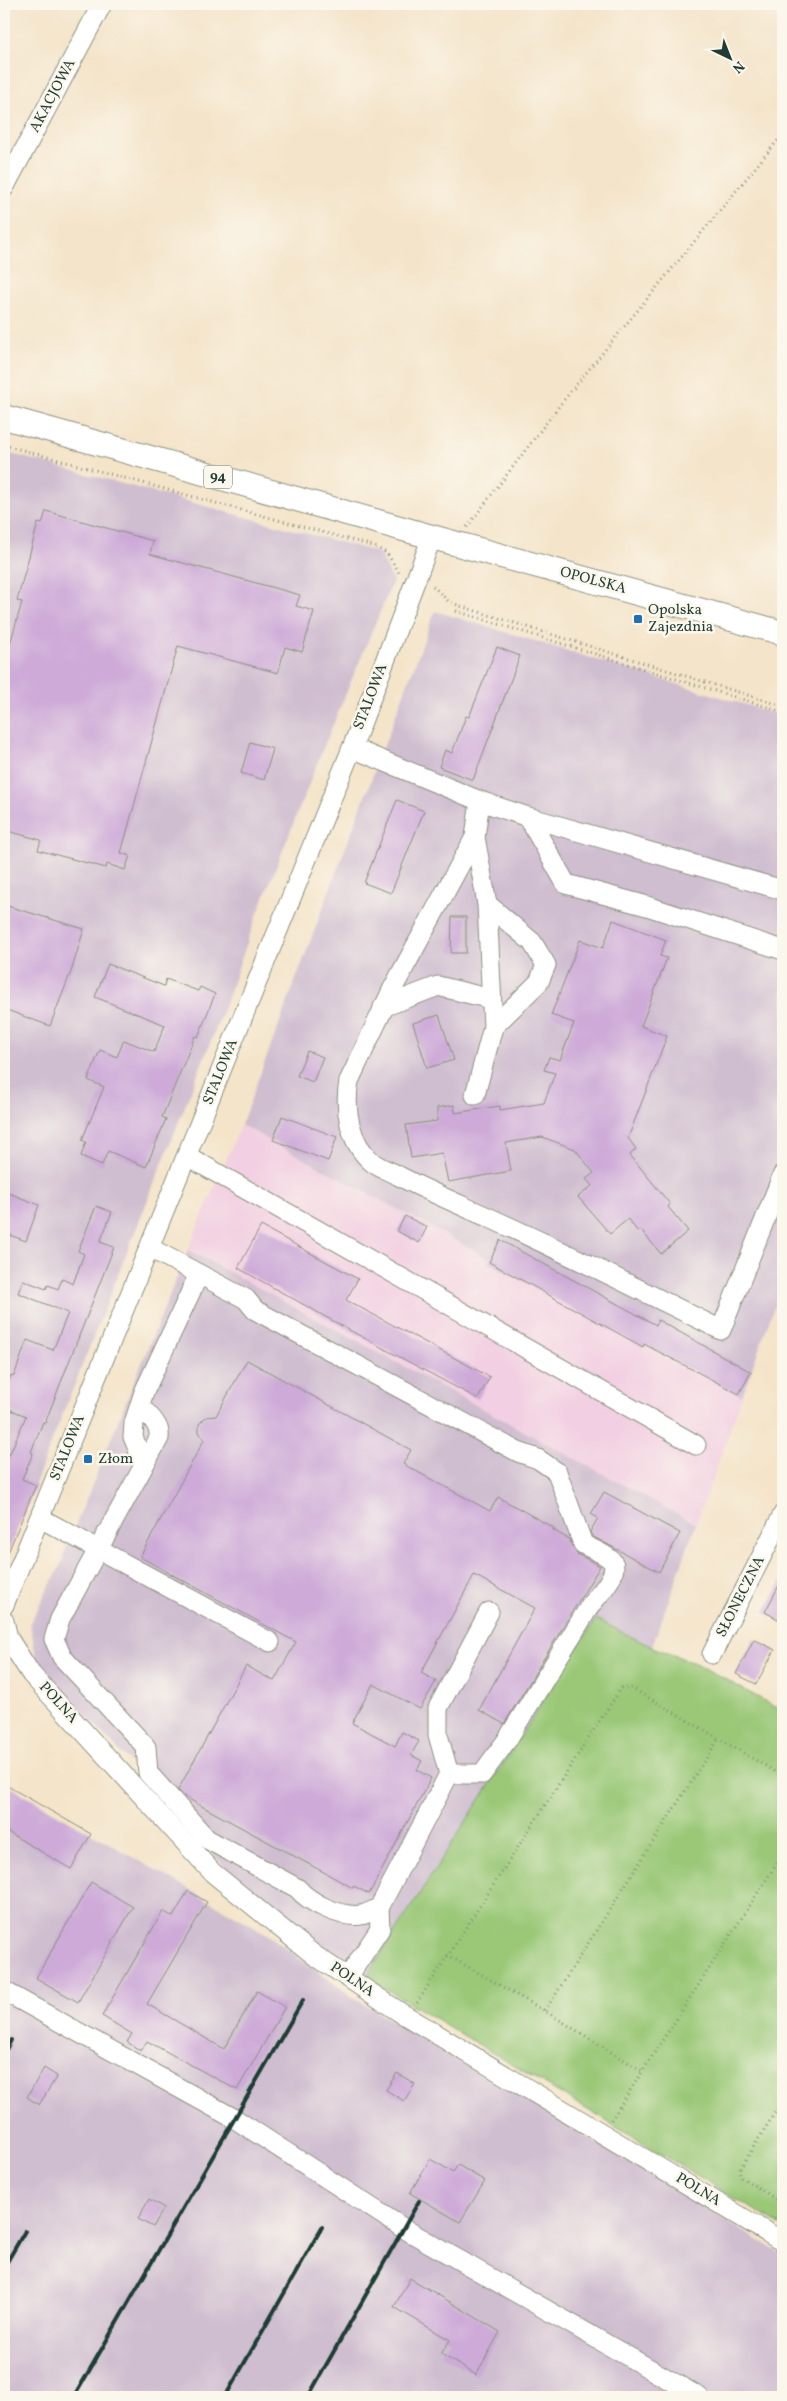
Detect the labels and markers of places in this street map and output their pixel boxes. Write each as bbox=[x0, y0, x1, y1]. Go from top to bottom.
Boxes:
place label: Opolska Zajezdnia bbox=[648, 600, 713, 638]
marker: Opolska Zajezdnia bbox=[632, 613, 644, 625]
place label: Złom bbox=[98, 1449, 133, 1470]
marker: Złom bbox=[82, 1453, 94, 1465]

